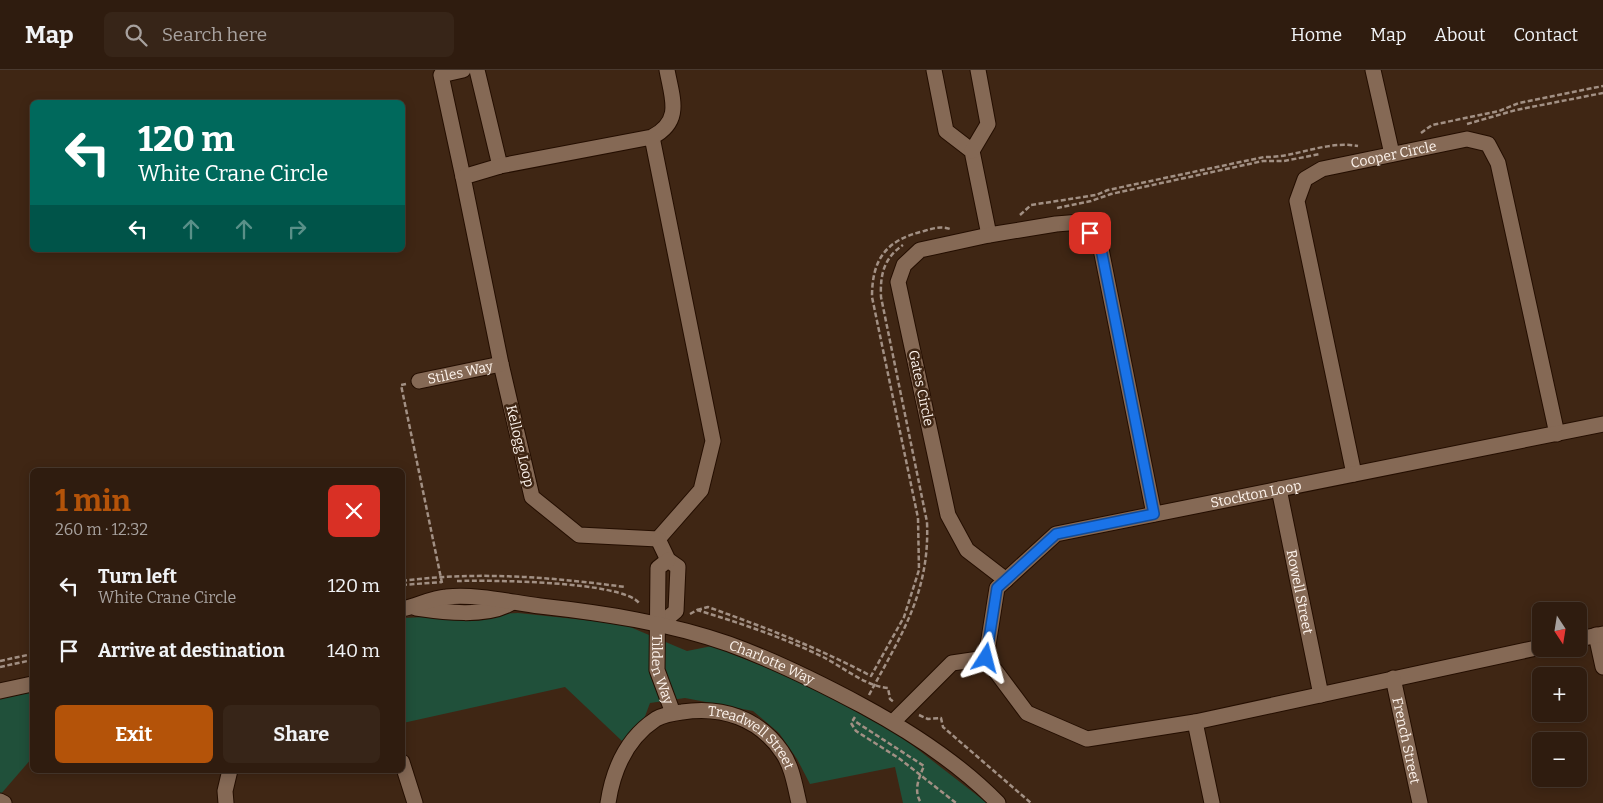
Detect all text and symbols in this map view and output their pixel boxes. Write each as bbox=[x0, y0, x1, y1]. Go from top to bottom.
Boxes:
search box bbox=[104, 12, 454, 57]
text: Map bbox=[25, 21, 74, 49]
icon: search bbox=[122, 21, 150, 49]
text: Search here bbox=[162, 23, 267, 46]
text: Home bbox=[1291, 24, 1342, 46]
text: Map bbox=[1370, 24, 1406, 46]
text: About bbox=[1434, 24, 1485, 46]
text: Contact bbox=[1513, 24, 1578, 46]
text: 120 m bbox=[138, 118, 235, 160]
icon: left bbox=[55, 120, 120, 185]
street label: Cooper Circle bbox=[1349, 137, 1438, 171]
text: White Crane Circle bbox=[138, 160, 328, 187]
pin bbox=[1069, 212, 1111, 254]
icon: left bbox=[124, 215, 152, 243]
icon: ahead bbox=[177, 215, 205, 243]
icon: ahead bbox=[230, 215, 258, 243]
icon: right bbox=[283, 215, 311, 243]
icon: arrive bbox=[1076, 219, 1104, 247]
street label: Gates Circle bbox=[905, 349, 937, 427]
street label: Stiles Way bbox=[426, 357, 495, 388]
street label: Kellogg Loop bbox=[502, 403, 538, 489]
street label: Stockton Loop bbox=[1209, 476, 1303, 511]
text: 1 min bbox=[55, 483, 131, 519]
button: close bbox=[328, 485, 380, 537]
text: 260 m · 12:32 bbox=[55, 520, 148, 539]
street label: Rowell Street bbox=[1283, 548, 1317, 636]
text: Turn left bbox=[98, 565, 177, 588]
icon: left bbox=[55, 572, 83, 600]
text: 120 m bbox=[328, 574, 380, 597]
text: White Crane Circle bbox=[98, 588, 236, 607]
north arrow bbox=[1532, 602, 1588, 658]
map controls bbox=[1532, 602, 1587, 787]
position arrow bbox=[959, 631, 1011, 683]
street label: Tilden Way bbox=[648, 634, 678, 707]
street label: Charlotte Way bbox=[727, 636, 818, 688]
icon: arrive bbox=[55, 637, 83, 665]
text: Arrive at destination bbox=[98, 639, 285, 662]
text: 140 m bbox=[327, 639, 380, 662]
button: + bbox=[1532, 667, 1587, 722]
street label: French Street bbox=[1389, 696, 1424, 785]
street label: Treadwell Street bbox=[707, 702, 798, 771]
button: Exit bbox=[55, 705, 213, 763]
button: Share bbox=[223, 705, 380, 763]
button: − bbox=[1532, 732, 1587, 787]

